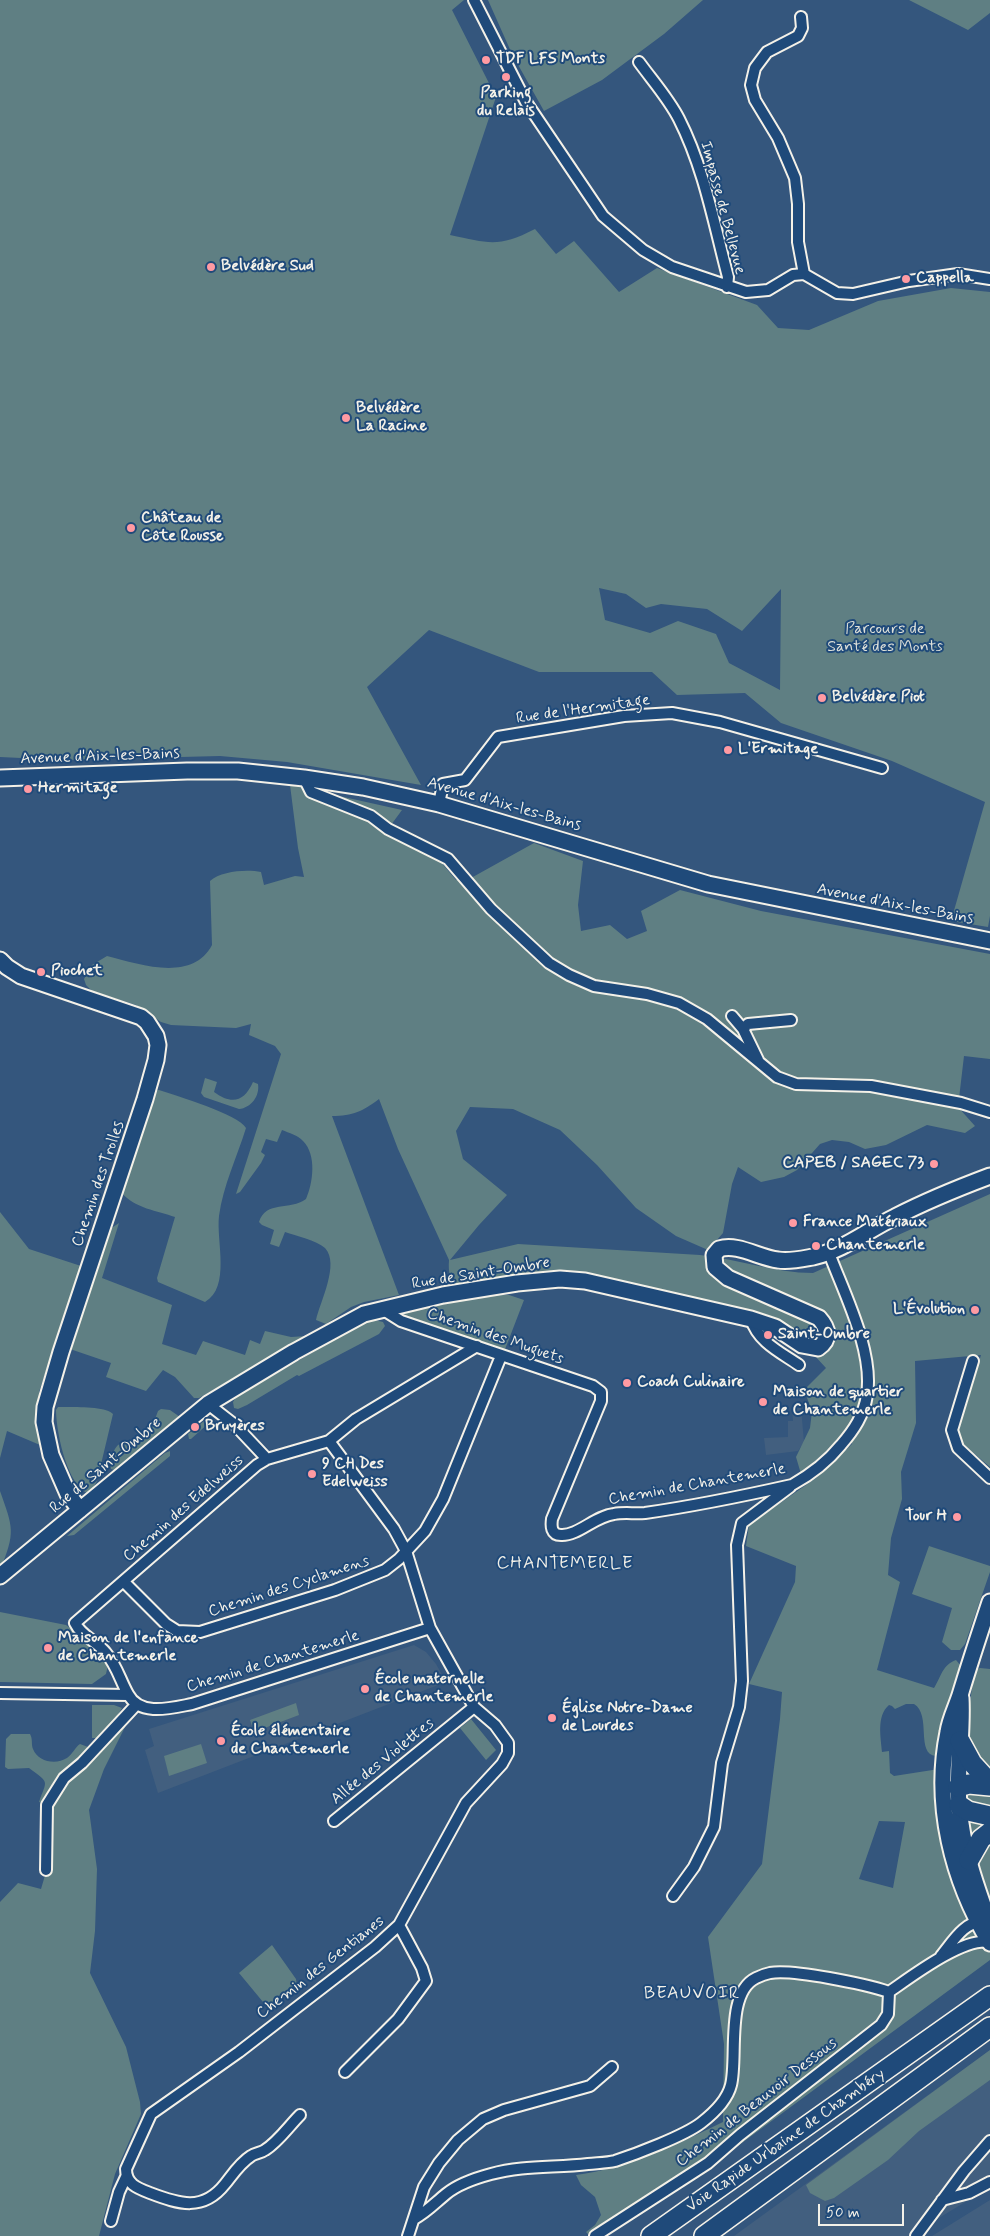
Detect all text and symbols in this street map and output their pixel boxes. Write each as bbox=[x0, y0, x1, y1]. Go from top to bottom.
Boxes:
place label: TDF LFS Monts bbox=[496, 50, 605, 70]
marker: TDF LFS Monts bbox=[480, 54, 492, 66]
marker: Parking du Relais bbox=[500, 71, 512, 83]
place label: Parking du Relais bbox=[477, 84, 535, 122]
street label: Impasse de Bellevue bbox=[695, 139, 749, 277]
place label: Belvédère Sud bbox=[221, 257, 314, 277]
marker: Belvédère Sud bbox=[205, 261, 217, 273]
place label: Cappella bbox=[916, 269, 974, 289]
marker: Cappella bbox=[900, 273, 912, 285]
place label: Belvédère La Racine bbox=[356, 399, 427, 437]
marker: Belvédère La Racine bbox=[340, 412, 352, 424]
place label: Château de Côte Rousse bbox=[141, 509, 223, 547]
marker: Château de Côte Rousse bbox=[125, 522, 137, 534]
park label: Parcours de Santé des Monts bbox=[827, 620, 943, 658]
place label: Belvédère Piot bbox=[832, 688, 925, 708]
street label: Rue de l'Hermitage bbox=[515, 691, 651, 729]
marker: Belvédère Piot bbox=[816, 692, 828, 704]
place label: L'Ermitage bbox=[738, 740, 818, 760]
marker: L'Ermitage bbox=[722, 744, 734, 756]
street label: Avenue d'Aix-les-Bains bbox=[20, 745, 180, 769]
street label: Avenue d'Aix-les-Bains bbox=[425, 774, 583, 836]
place label: Hermitage bbox=[38, 779, 118, 799]
marker: Hermitage bbox=[22, 783, 34, 795]
street label: Avenue d'Aix-les-Bains bbox=[815, 880, 975, 930]
place label: Piochet bbox=[51, 962, 102, 982]
marker: Piochet bbox=[35, 966, 47, 978]
street label: Chemin des Trolles bbox=[68, 1119, 130, 1249]
place label: CAPEB / SAGEC 73 bbox=[783, 1154, 924, 1174]
marker: CAPEB / SAGEC 73 bbox=[928, 1158, 940, 1170]
place label: France Matériaux bbox=[803, 1213, 927, 1233]
marker: France Matériaux bbox=[787, 1217, 799, 1229]
place label: Chantemerle bbox=[826, 1236, 925, 1256]
marker: Chantemerle bbox=[810, 1240, 822, 1252]
street label: Rue de Saint-Ombre bbox=[411, 1254, 551, 1294]
place label: L'Évolution bbox=[893, 1300, 965, 1320]
marker: L'Évolution bbox=[969, 1304, 981, 1316]
street label: Chemin des Muguets bbox=[424, 1305, 566, 1369]
place label: Saint-Ombre bbox=[778, 1325, 870, 1345]
marker: Saint-Ombre bbox=[762, 1329, 774, 1341]
place label: Coach Culinaire bbox=[637, 1373, 745, 1393]
marker: Coach Culinaire bbox=[621, 1377, 633, 1389]
place label: Maison de quartier de Chantemerle bbox=[773, 1383, 903, 1421]
marker: Maison de quartier de Chantemerle bbox=[757, 1396, 769, 1408]
street label: Rue de Saint-Ombre bbox=[46, 1414, 166, 1518]
place label: Bruyères bbox=[205, 1417, 265, 1437]
marker: Bruyères bbox=[189, 1421, 201, 1433]
street label: Chemin des Edelweiss bbox=[120, 1451, 248, 1567]
place label: 9 CH Des Edelweiss bbox=[322, 1455, 388, 1493]
street label: Chemin de Chantemerle bbox=[607, 1460, 787, 1510]
marker: 9 CH Des Edelweiss bbox=[306, 1468, 318, 1480]
place label: Tour H bbox=[905, 1507, 947, 1527]
marker: Tour H bbox=[951, 1511, 963, 1523]
street label: Chemin des Cyclamens bbox=[206, 1552, 372, 1622]
district label: CHANTEMERLE bbox=[493, 1553, 637, 1575]
street label: Chemin de Chantemerle bbox=[184, 1627, 362, 1697]
place label: Maison de l'enfance de Chantemerle bbox=[58, 1629, 198, 1667]
marker: Maison de l'enfance de Chantemerle bbox=[42, 1642, 54, 1654]
place label: École maternelle de Chantemerle bbox=[375, 1670, 493, 1708]
marker: École maternelle de Chantemerle bbox=[359, 1683, 371, 1695]
place label: Église Notre-Dame de Lourdes bbox=[562, 1699, 693, 1737]
marker: Église Notre-Dame de Lourdes bbox=[546, 1712, 558, 1724]
street label: Allée des Violettes bbox=[328, 1715, 438, 1809]
place label: École élémentaire de Chantemerle bbox=[231, 1722, 350, 1760]
marker: École élémentaire de Chantemerle bbox=[215, 1735, 227, 1747]
street label: Chemin des Gentianes bbox=[253, 1912, 389, 2024]
district label: BEAUVOIR bbox=[643, 1983, 741, 2005]
street label: Chemin de Beauvoir Dessous bbox=[673, 2034, 841, 2172]
street label: Voie Rapide Urbaine de Chambéry bbox=[683, 2065, 889, 2217]
scale bar bbox=[820, 2194, 906, 2226]
text: 50 m bbox=[826, 2203, 860, 2223]

